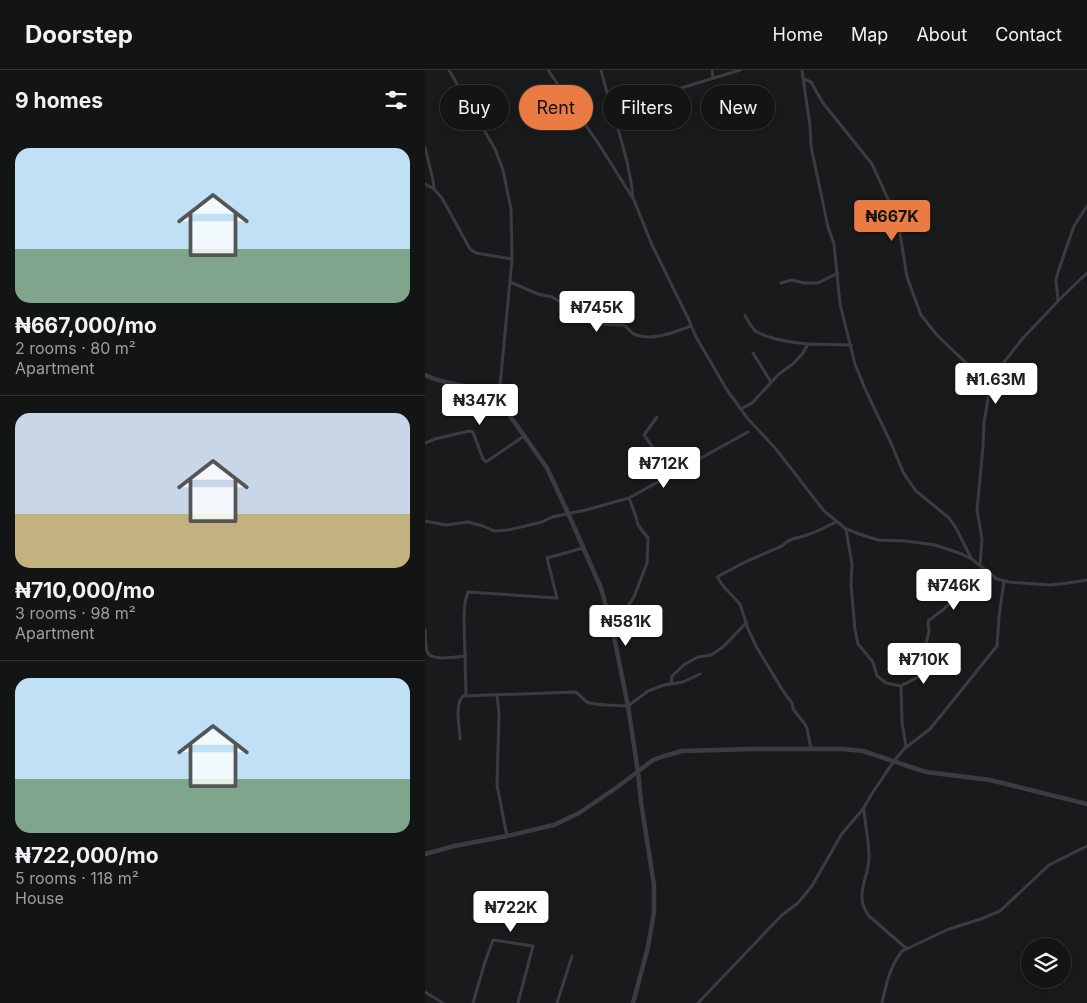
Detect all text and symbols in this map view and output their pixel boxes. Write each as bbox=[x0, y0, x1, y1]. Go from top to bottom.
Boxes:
text: Doorstep bbox=[25, 20, 133, 49]
text: Home bbox=[773, 24, 823, 45]
text: Map bbox=[851, 24, 888, 45]
text: About bbox=[916, 24, 967, 45]
text: Contact bbox=[995, 24, 1062, 45]
chip: Buy bbox=[440, 85, 509, 130]
chip: Rent bbox=[519, 85, 593, 130]
chip: Filters bbox=[603, 85, 691, 130]
chip: New bbox=[701, 85, 775, 130]
icon: filters bbox=[382, 86, 410, 114]
text: 9 homes bbox=[15, 88, 103, 113]
icon: home bbox=[168, 180, 258, 270]
pin: ₦667K bbox=[857, 200, 927, 242]
text: ₦667K bbox=[865, 206, 919, 226]
pin: ₦745K bbox=[562, 290, 632, 333]
text: ₦745K bbox=[570, 297, 624, 317]
text: ₦667,000/mo bbox=[15, 313, 157, 338]
text: 2 rooms · 80 m² bbox=[15, 338, 136, 358]
text: Apartment bbox=[15, 358, 95, 378]
pin: ₦1.63M bbox=[955, 362, 1037, 405]
text: ₦1.63M bbox=[966, 369, 1026, 389]
pin: ₦347K bbox=[445, 384, 515, 426]
text: ₦347K bbox=[453, 390, 507, 410]
icon: home bbox=[168, 446, 258, 536]
pin: ₦712K bbox=[629, 446, 699, 489]
text: ₦712K bbox=[639, 453, 689, 473]
pin: ₦746K bbox=[919, 568, 989, 611]
text: ₦746K bbox=[927, 575, 981, 595]
text: ₦710,000/mo bbox=[15, 578, 155, 603]
text: 3 rooms · 98 m² bbox=[15, 603, 136, 623]
pin: ₦581K bbox=[591, 604, 661, 647]
text: ₦581K bbox=[600, 611, 652, 631]
text: Apartment bbox=[15, 623, 95, 643]
pin: ₦710K bbox=[889, 642, 959, 685]
text: ₦710K bbox=[899, 649, 949, 669]
icon: home bbox=[168, 711, 258, 801]
text: ₦722,000/mo bbox=[15, 843, 159, 868]
text: 5 rooms · 118 m² bbox=[15, 868, 139, 888]
text: House bbox=[15, 888, 64, 908]
pin: ₦722K bbox=[476, 890, 546, 933]
text: ₦722K bbox=[484, 897, 538, 917]
map controls bbox=[1021, 938, 1071, 988]
button: layers bbox=[1021, 938, 1071, 988]

